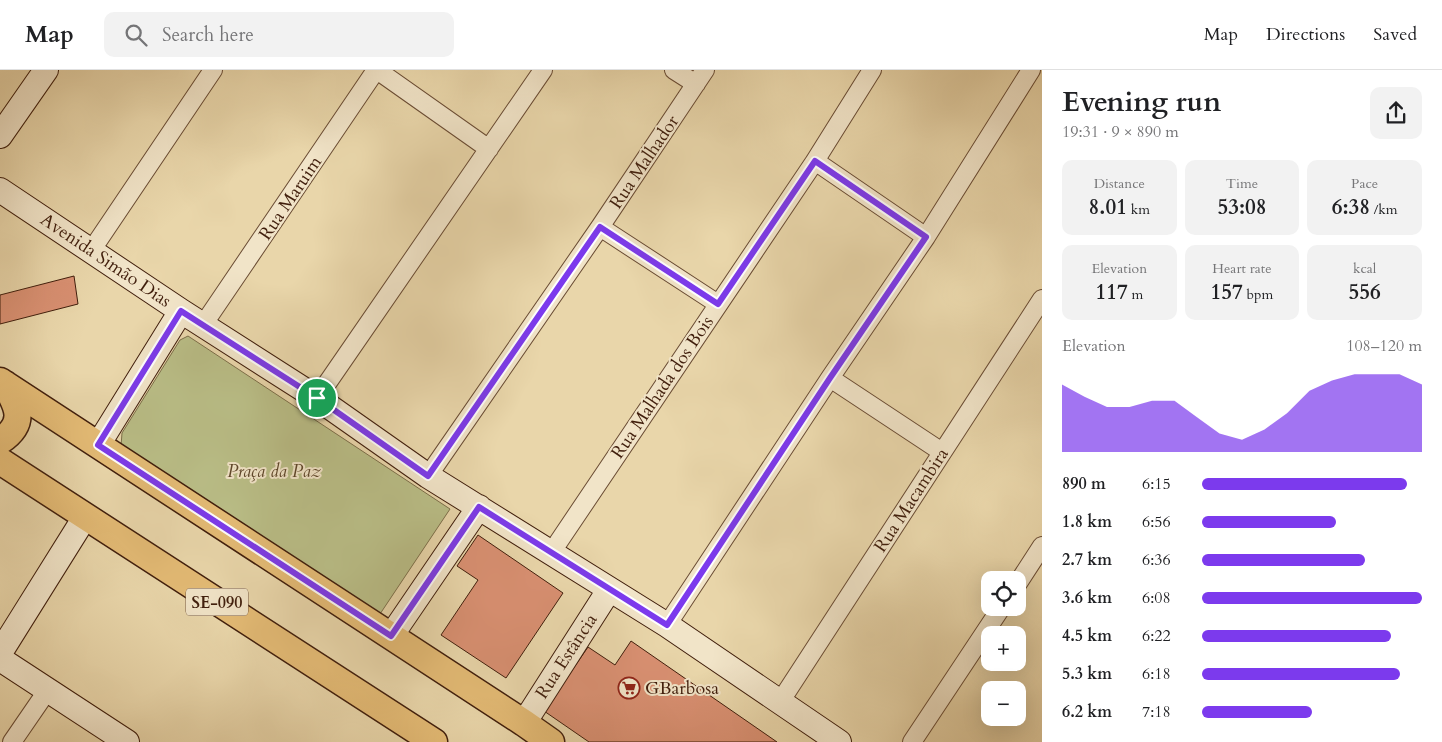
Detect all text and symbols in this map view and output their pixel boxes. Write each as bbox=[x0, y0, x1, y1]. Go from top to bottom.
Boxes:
search box bbox=[104, 12, 454, 57]
text: Map bbox=[25, 18, 74, 51]
icon: search bbox=[122, 21, 150, 49]
text: Search here bbox=[162, 22, 254, 48]
text: Map bbox=[1204, 22, 1238, 47]
text: Directions bbox=[1266, 22, 1345, 47]
text: Saved bbox=[1373, 22, 1417, 47]
text: Evening run bbox=[1062, 83, 1221, 121]
button: share bbox=[1370, 87, 1422, 139]
street label: Rua Malhador bbox=[604, 110, 685, 214]
text: 19:31 · 9 × 890 m bbox=[1062, 121, 1179, 143]
street label: Rua Maruim bbox=[253, 151, 328, 245]
text: Distance bbox=[1094, 174, 1145, 193]
text: Time bbox=[1226, 174, 1258, 193]
text: Pace bbox=[1351, 174, 1378, 193]
text: 8.01 bbox=[1089, 193, 1127, 222]
text: 53:08 bbox=[1217, 193, 1267, 222]
text: 6:38 bbox=[1332, 193, 1370, 222]
text: km bbox=[1127, 200, 1150, 219]
text: /km bbox=[1370, 200, 1398, 219]
street label: Avenida Simão Dias bbox=[35, 207, 176, 313]
text: Elevation bbox=[1092, 259, 1147, 278]
text: Heart rate bbox=[1212, 259, 1272, 278]
text: kcal bbox=[1353, 259, 1376, 278]
text: 117 bbox=[1095, 278, 1128, 307]
text: 157 bbox=[1211, 278, 1243, 307]
text: 556 bbox=[1349, 278, 1381, 307]
text: m bbox=[1128, 285, 1143, 304]
text: bpm bbox=[1243, 285, 1273, 304]
street label: Rua Malhada dos Bois bbox=[605, 311, 720, 464]
text: Elevation bbox=[1062, 335, 1126, 357]
text: 108–120 m bbox=[1346, 335, 1422, 357]
pin bbox=[296, 377, 338, 419]
icon: arrive bbox=[303, 384, 331, 412]
street label: Rua Macambira bbox=[868, 443, 955, 557]
park label: Praça da Paz bbox=[227, 459, 321, 484]
text: 890 m bbox=[1062, 473, 1106, 495]
text: 6:15 bbox=[1142, 473, 1171, 495]
text: 1.8 km bbox=[1062, 511, 1112, 533]
text: 6:56 bbox=[1142, 511, 1171, 533]
text: 2.7 km bbox=[1062, 549, 1112, 571]
text: 6:36 bbox=[1142, 549, 1171, 571]
map controls bbox=[981, 571, 1026, 726]
button: locate bbox=[981, 571, 1026, 616]
text: 3.6 km bbox=[1062, 587, 1112, 609]
text: 6:08 bbox=[1142, 587, 1171, 609]
road number: SE-090 bbox=[186, 588, 248, 616]
street label: Rua Estância bbox=[530, 609, 603, 704]
text: 4.5 km bbox=[1062, 625, 1112, 647]
text: 6:22 bbox=[1142, 625, 1171, 647]
button: + bbox=[981, 626, 1026, 671]
text: 5.3 km bbox=[1062, 663, 1112, 685]
text: 6:18 bbox=[1142, 663, 1171, 685]
supermarket icon: GBarbosa bbox=[617, 676, 641, 700]
place label: GBarbosa bbox=[645, 676, 719, 701]
button: − bbox=[981, 681, 1026, 726]
text: 6.2 km bbox=[1062, 701, 1112, 723]
text: 7:18 bbox=[1142, 701, 1171, 723]

